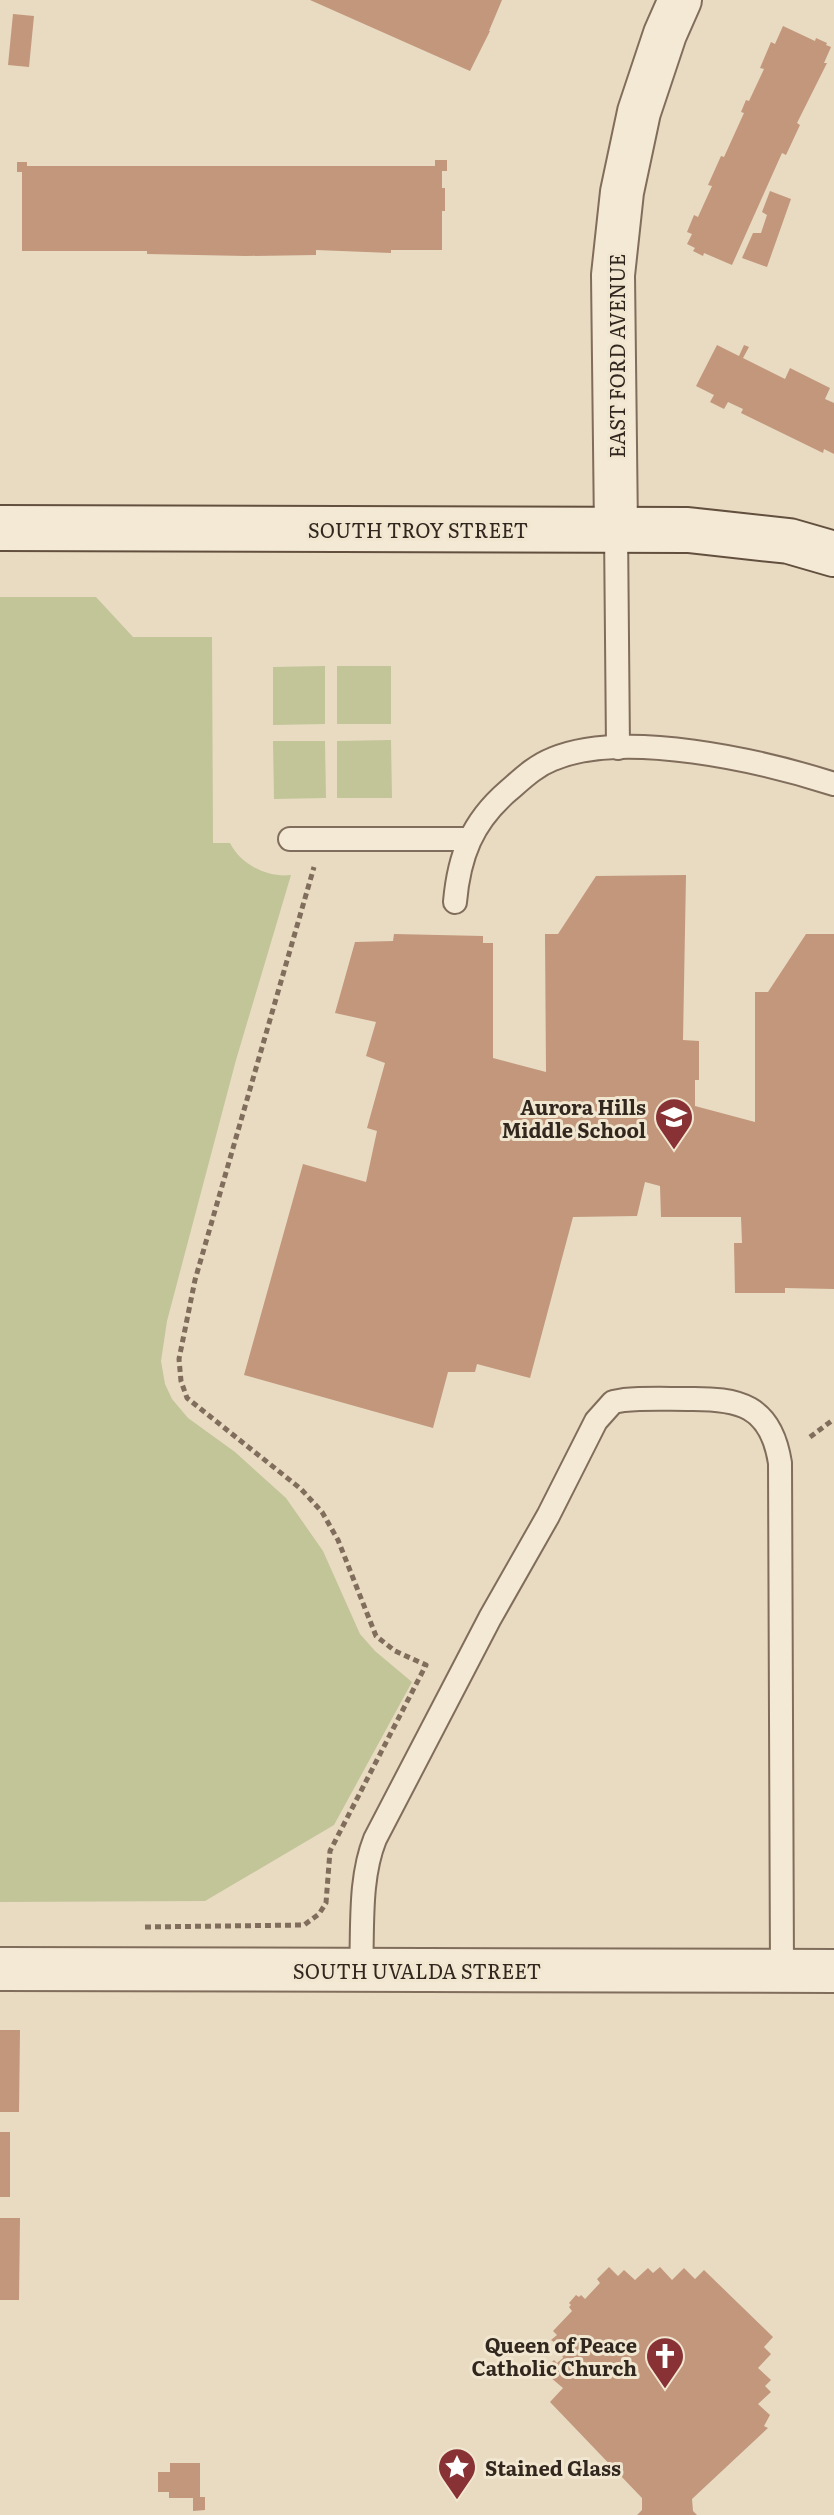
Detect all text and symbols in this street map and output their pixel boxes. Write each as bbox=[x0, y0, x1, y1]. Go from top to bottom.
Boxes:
street label: EAST FORD AVENUE bbox=[601, 254, 631, 458]
street label: SOUTH TROY STREET bbox=[308, 514, 528, 544]
place label: Aurora Hills Middle School bbox=[502, 1091, 646, 1144]
school or university icon: Aurora Hills Middle School bbox=[653, 1096, 695, 1151]
street label: SOUTH UVALDA STREET bbox=[293, 1955, 541, 1985]
place label: Queen of Peace Catholic Church bbox=[472, 2329, 637, 2382]
church icon: Queen of Peace Catholic Church bbox=[644, 2335, 686, 2390]
place icon: Stained Glass bbox=[436, 2446, 478, 2501]
place label: Stained Glass bbox=[485, 2452, 621, 2482]

